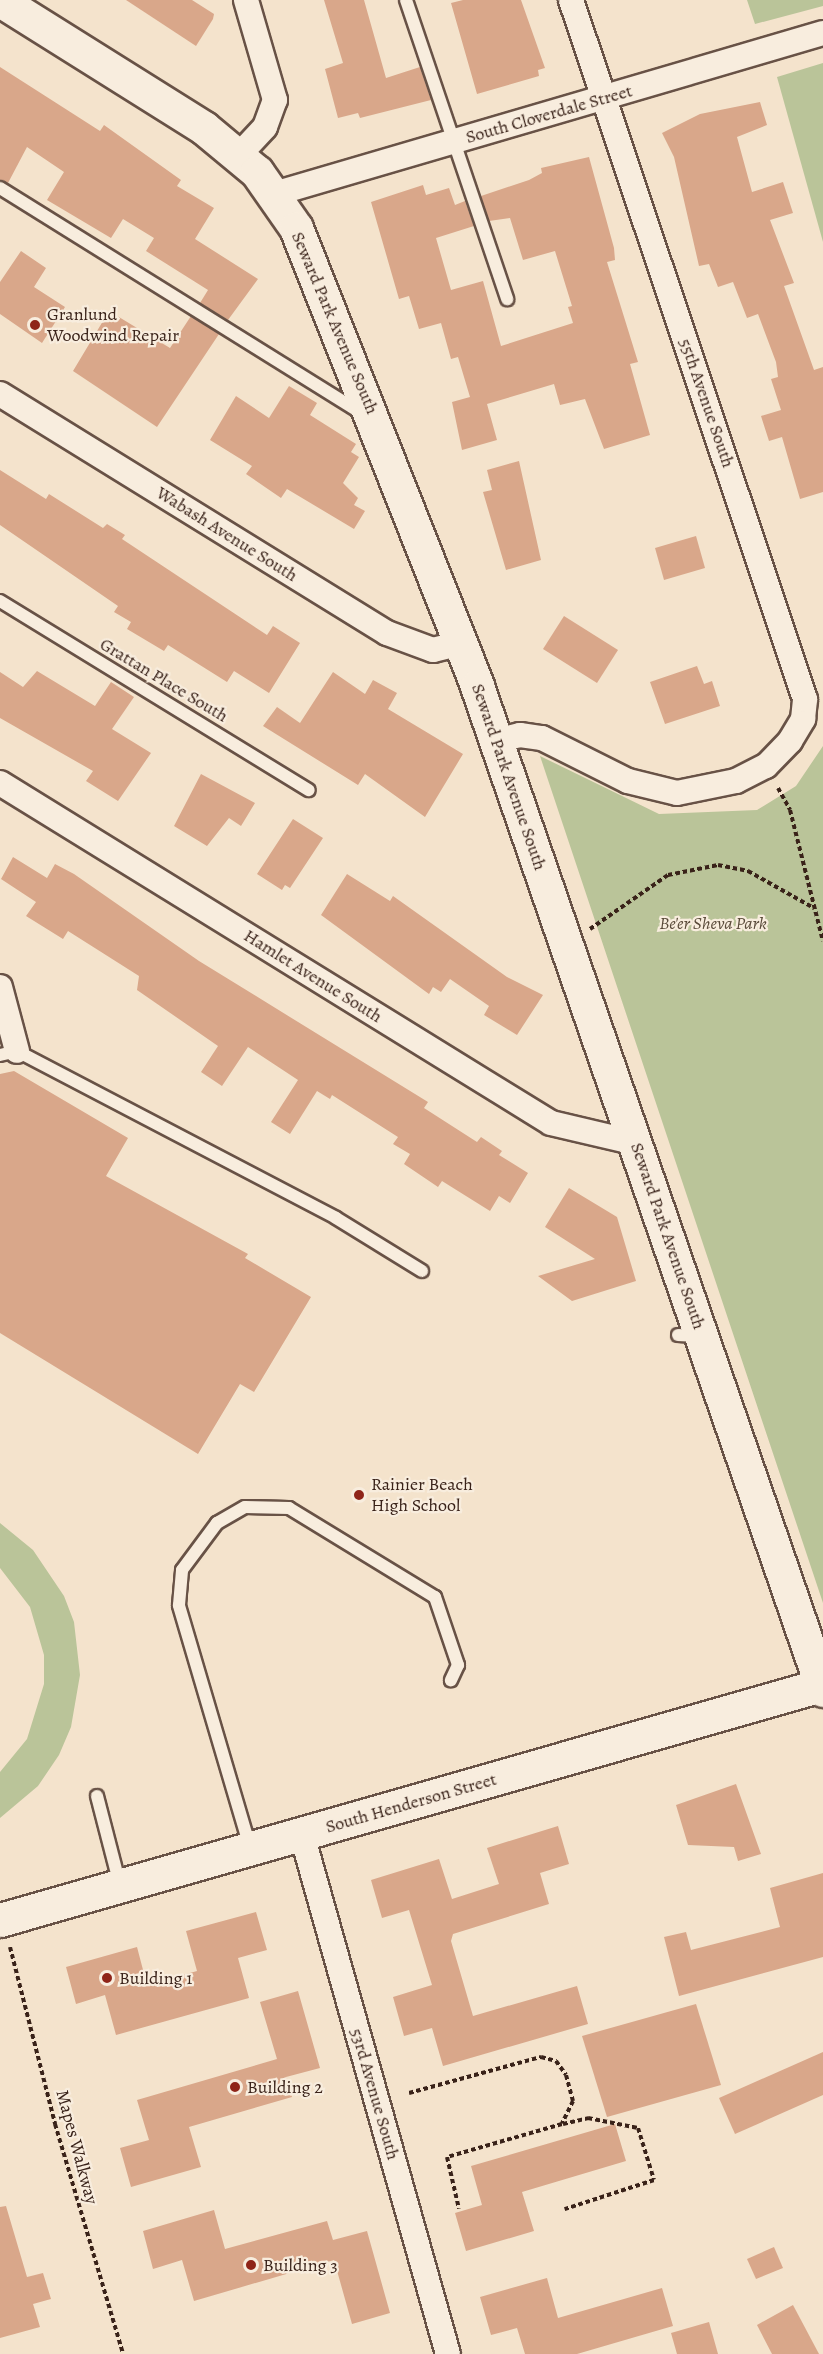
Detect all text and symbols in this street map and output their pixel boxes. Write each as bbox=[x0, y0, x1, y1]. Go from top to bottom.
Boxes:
street label: South Cloverdale Street bbox=[463, 80, 635, 148]
street label: Seward Park Avenue South bbox=[287, 229, 383, 417]
place label: Granlund Woodwind Repair bbox=[47, 304, 179, 346]
marker: Granlund Woodwind Repair bbox=[28, 318, 42, 332]
street label: 55th Avenue South bbox=[675, 336, 739, 470]
street label: Wabash Avenue South bbox=[152, 482, 302, 586]
street label: Grattan Place South bbox=[96, 633, 232, 727]
street label: Seward Park Avenue South bbox=[467, 681, 551, 873]
park label: Be'er Sheva Park bbox=[659, 912, 767, 934]
street label: Hamlet Avenue South bbox=[240, 925, 386, 1027]
street label: Seward Park Avenue South bbox=[626, 1140, 710, 1332]
place label: Rainier Beach High School bbox=[371, 1474, 473, 1516]
marker: Rainier Beach High School bbox=[352, 1488, 366, 1502]
street label: South Henderson Street bbox=[323, 1768, 499, 1838]
place label: Building 1 bbox=[119, 1967, 192, 1989]
marker: Building 1 bbox=[100, 1971, 114, 1985]
street label: 53rd Avenue South bbox=[346, 2026, 404, 2162]
place label: Building 2 bbox=[247, 2076, 323, 2098]
marker: Building 2 bbox=[228, 2080, 242, 2094]
street label: Mapes Walkway bbox=[51, 2088, 103, 2206]
place label: Building 3 bbox=[263, 2254, 338, 2276]
marker: Building 3 bbox=[244, 2258, 258, 2272]

